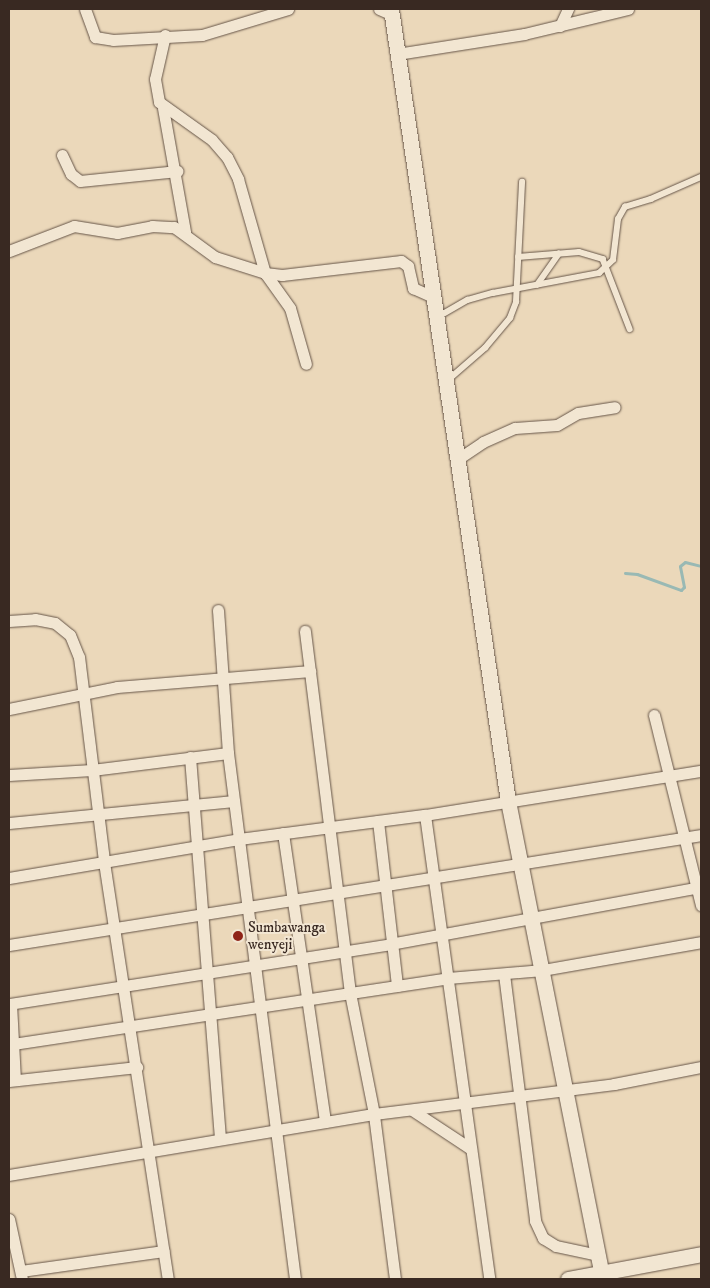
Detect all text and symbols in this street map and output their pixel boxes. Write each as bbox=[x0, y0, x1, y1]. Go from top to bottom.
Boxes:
place label: Sumbawanga wenyeji bbox=[248, 918, 325, 953]
marker: Sumbawanga wenyeji bbox=[232, 930, 244, 942]

